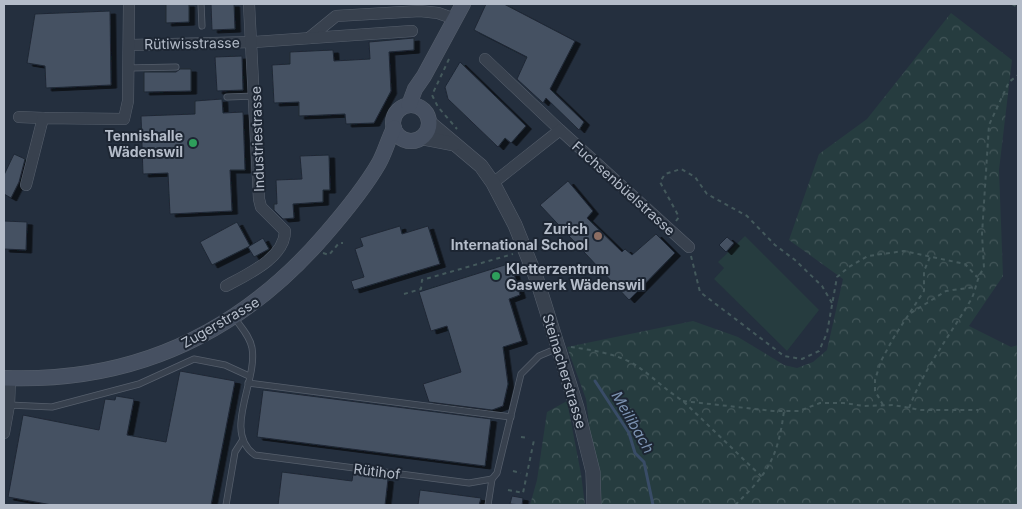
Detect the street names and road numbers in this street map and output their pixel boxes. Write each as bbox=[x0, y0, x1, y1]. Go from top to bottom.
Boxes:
street label: Rütiwisstrasse bbox=[144, 34, 240, 52]
street label: Industriestrasse bbox=[247, 86, 267, 192]
street label: Fuchsenbüelstrasse bbox=[569, 137, 679, 239]
street label: Zugerstrasse bbox=[178, 293, 262, 351]
street label: Steinacherstrasse bbox=[539, 312, 591, 430]
street label: Rütihof bbox=[353, 460, 401, 482]

